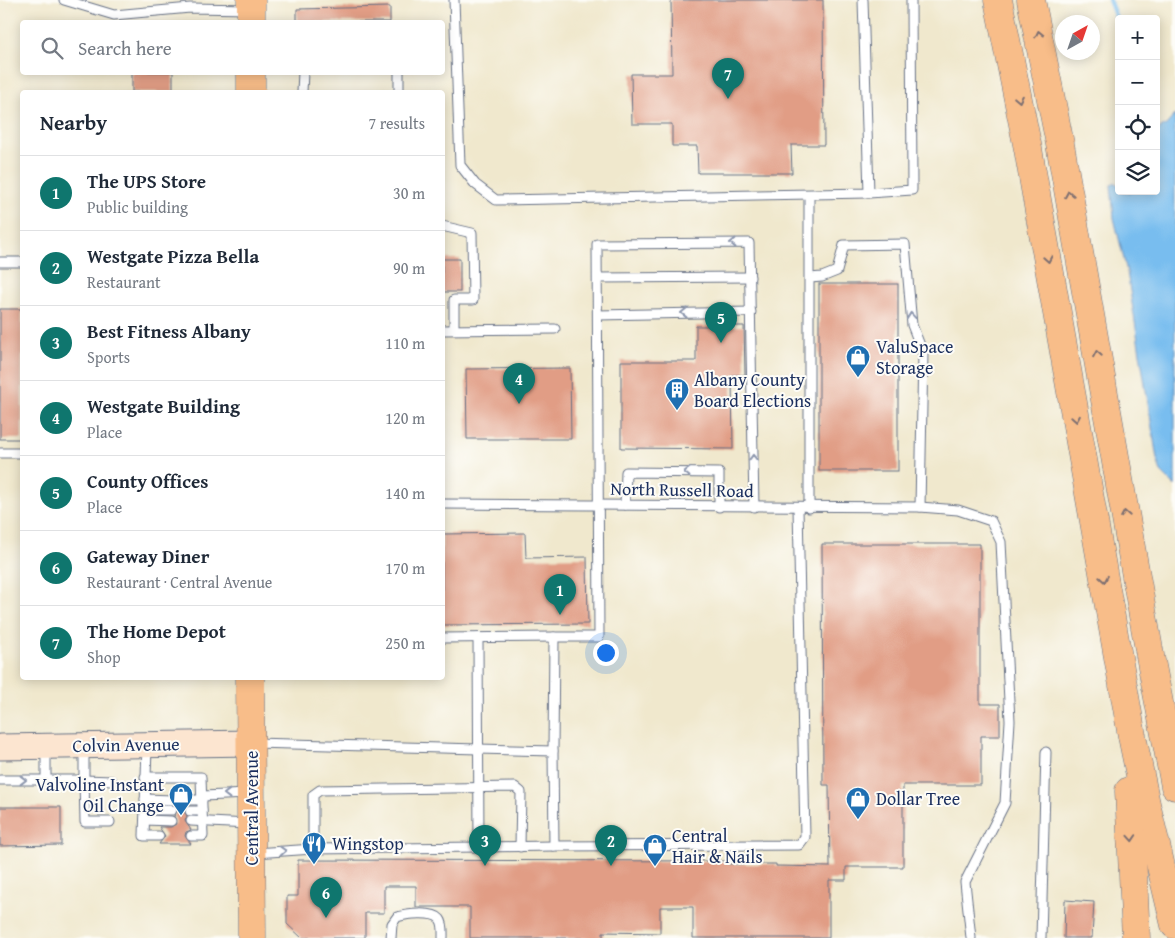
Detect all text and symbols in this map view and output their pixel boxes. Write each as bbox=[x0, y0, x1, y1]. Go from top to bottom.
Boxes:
north arrow bbox=[1055, 15, 1100, 60]
map controls bbox=[1115, 15, 1160, 195]
button: + bbox=[1115, 15, 1160, 60]
search box bbox=[20, 20, 445, 75]
one-way arrow bbox=[1034, 30, 1044, 39]
icon: search bbox=[38, 34, 66, 62]
text: Search here bbox=[78, 34, 172, 62]
pin: 7 bbox=[712, 58, 744, 99]
button: − bbox=[1115, 60, 1160, 105]
one-way arrow bbox=[1013, 95, 1024, 103]
button: locate bbox=[1115, 105, 1160, 150]
text: Nearby bbox=[40, 107, 107, 138]
text: 7 results bbox=[368, 111, 425, 135]
button: layers bbox=[1115, 150, 1160, 195]
text: The UPS Store bbox=[87, 167, 206, 195]
text: 1 bbox=[52, 181, 60, 205]
text: 30 m bbox=[393, 181, 425, 205]
one-way arrow bbox=[1064, 190, 1074, 198]
text: Public building bbox=[87, 195, 188, 219]
one-way arrow bbox=[728, 238, 736, 248]
text: Westgate Pizza Bella bbox=[87, 242, 259, 270]
one-way arrow bbox=[1042, 255, 1052, 263]
text: 2 bbox=[52, 256, 60, 280]
text: 90 m bbox=[393, 256, 425, 280]
text: Restaurant bbox=[87, 270, 161, 294]
pin: 5 bbox=[705, 302, 737, 343]
one-way arrow bbox=[680, 308, 688, 319]
one-way arrow bbox=[906, 311, 917, 319]
text: Best Fitness Albany bbox=[87, 317, 251, 345]
text: 3 bbox=[52, 331, 60, 355]
text: 110 m bbox=[385, 331, 425, 355]
place label: ValuSpace Storage bbox=[876, 333, 953, 381]
shop icon: ValuSpace Storage bbox=[845, 344, 871, 378]
text: Sports bbox=[87, 345, 130, 369]
one-way arrow bbox=[1092, 350, 1102, 358]
pin: 4 bbox=[503, 363, 535, 404]
place label: Albany County Board Elections bbox=[694, 366, 811, 414]
building icon: Albany County Board Elections bbox=[664, 377, 690, 411]
text: Westgate Building bbox=[87, 392, 240, 420]
text: 4 bbox=[52, 406, 60, 430]
text: 120 m bbox=[385, 406, 425, 430]
one-way arrow bbox=[1070, 415, 1081, 423]
text: Place bbox=[87, 420, 122, 444]
one-way arrow bbox=[748, 454, 759, 462]
text: County Offices bbox=[87, 467, 208, 495]
one-way arrow bbox=[682, 467, 690, 477]
street label: North Russell Road bbox=[610, 475, 754, 504]
text: 5 bbox=[52, 481, 60, 505]
text: 140 m bbox=[385, 481, 425, 505]
text: Place bbox=[87, 495, 122, 519]
one-way arrow bbox=[1121, 510, 1131, 518]
text: Gateway Diner bbox=[87, 542, 209, 570]
text: 6 bbox=[52, 556, 60, 580]
text: 170 m bbox=[385, 556, 425, 580]
text: Restaurant · Central Avenue bbox=[87, 570, 272, 594]
pin: 1 bbox=[544, 574, 576, 615]
one-way arrow bbox=[1099, 575, 1109, 583]
text: The Home Depot bbox=[87, 617, 226, 645]
text: 7 bbox=[52, 631, 60, 655]
text: 250 m bbox=[385, 631, 425, 655]
your location bbox=[593, 640, 619, 666]
text: Shop bbox=[87, 645, 121, 669]
street label: Colvin Avenue bbox=[72, 730, 180, 759]
street label: Central Avenue bbox=[238, 751, 265, 865]
place label: Valvoline Instant Oil Change bbox=[35, 771, 165, 819]
one-way arrow bbox=[20, 775, 27, 785]
shop icon: Valvoline Instant Oil Change bbox=[168, 782, 194, 816]
place label: Dollar Tree bbox=[876, 785, 960, 812]
shop icon: Dollar Tree bbox=[845, 786, 871, 820]
one-way arrow bbox=[223, 789, 230, 799]
place label: Central Hair & Nails bbox=[672, 822, 763, 870]
pin: 3 bbox=[469, 825, 501, 866]
pin: 2 bbox=[595, 825, 627, 866]
place label: Wingstop bbox=[332, 830, 404, 857]
restaurant icon: Wingstop bbox=[301, 831, 327, 865]
shop icon: Central Hair & Nails bbox=[642, 833, 668, 867]
one-way arrow bbox=[1126, 834, 1137, 842]
one-way arrow bbox=[279, 846, 287, 857]
pin: 6 bbox=[310, 877, 342, 918]

